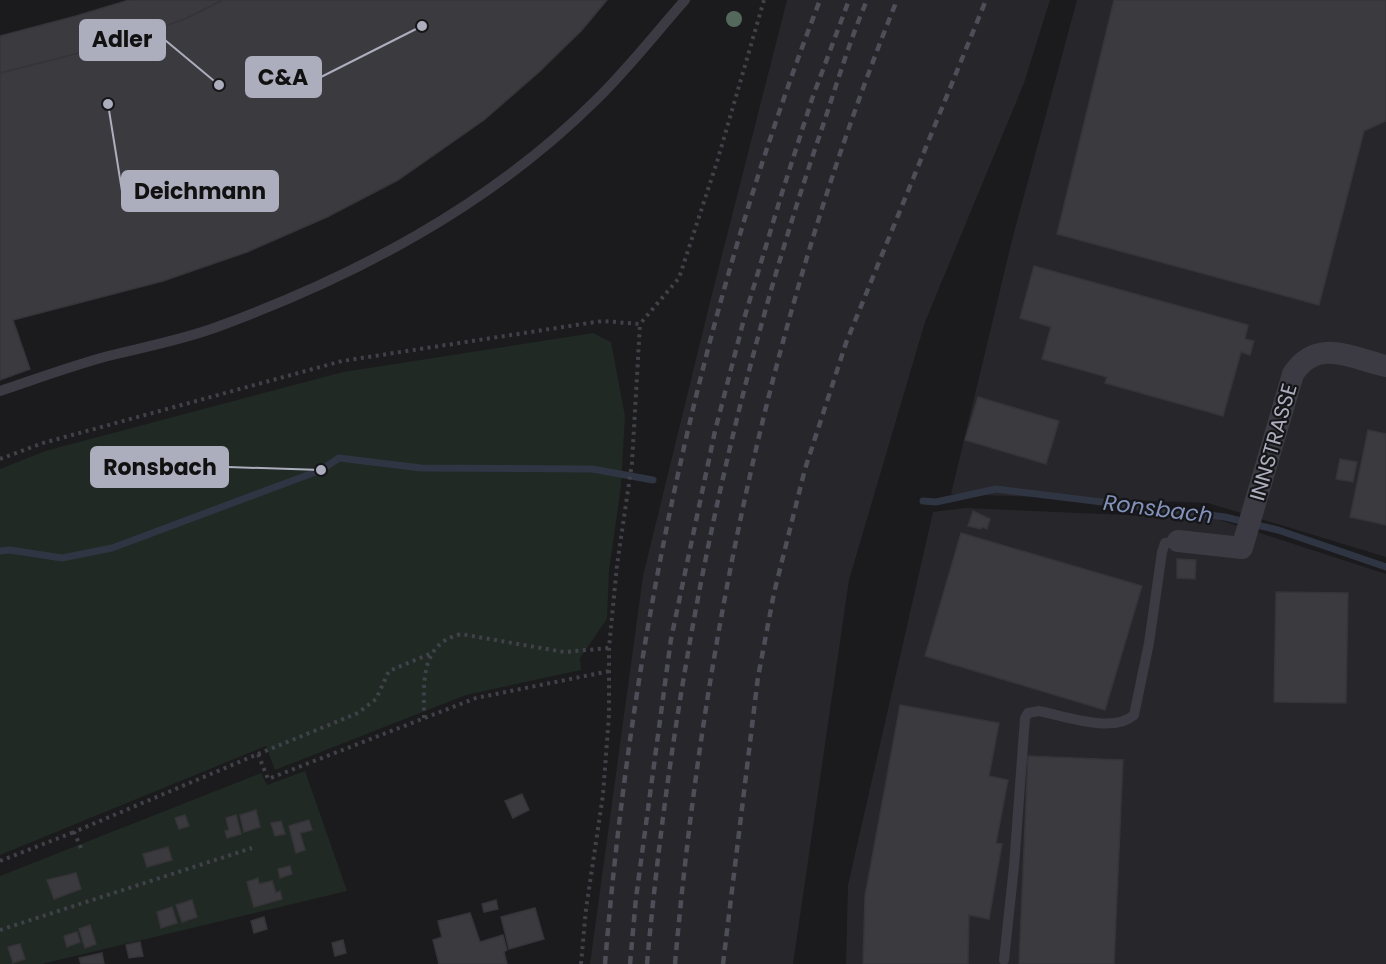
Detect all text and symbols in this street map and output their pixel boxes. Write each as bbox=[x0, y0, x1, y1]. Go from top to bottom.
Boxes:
callout: Adler bbox=[80, 20, 165, 60]
text: Adler bbox=[92, 24, 152, 55]
callout: C&A bbox=[246, 57, 321, 97]
text: C&A bbox=[258, 62, 308, 93]
callout: Deichmann bbox=[122, 171, 278, 211]
text: Deichmann bbox=[134, 176, 266, 207]
street label: INNSTRASSE bbox=[1242, 380, 1304, 504]
callout: Ronsbach bbox=[91, 447, 228, 487]
text: Ronsbach bbox=[103, 452, 217, 483]
water label: Ronsbach bbox=[1101, 487, 1215, 531]

